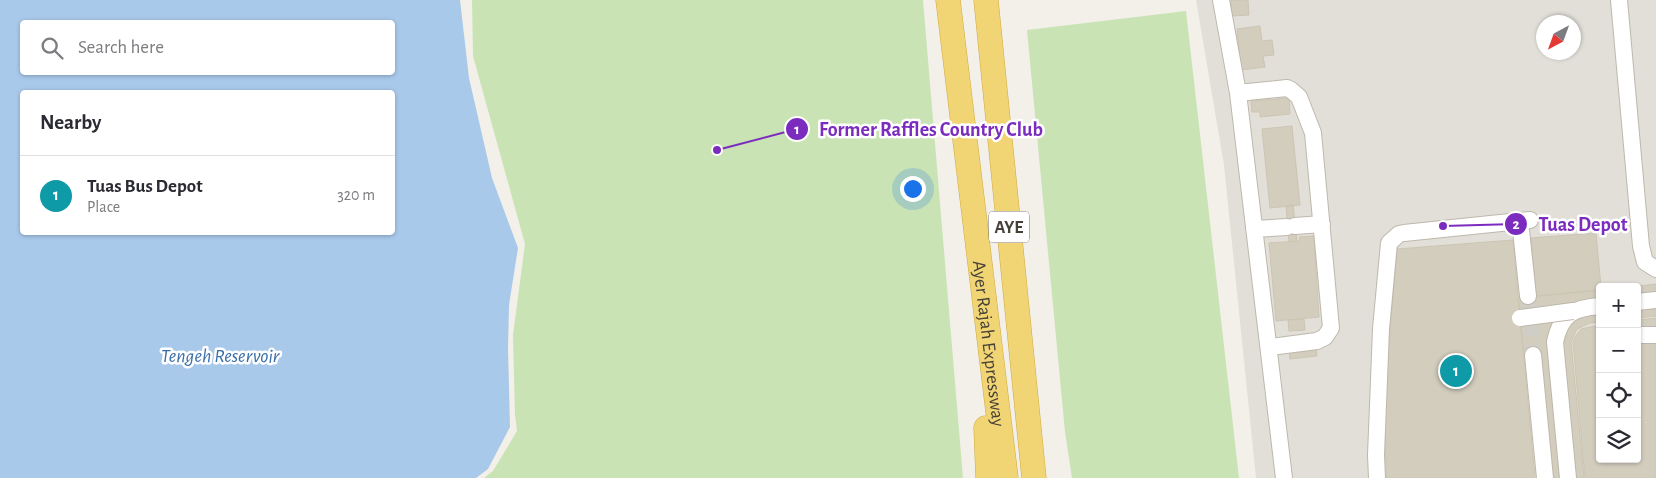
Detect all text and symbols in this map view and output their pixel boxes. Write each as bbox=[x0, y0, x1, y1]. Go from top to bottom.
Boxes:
north arrow bbox=[1536, 15, 1581, 60]
search box bbox=[20, 20, 395, 75]
icon: search bbox=[38, 34, 66, 62]
text: Search here bbox=[78, 38, 164, 57]
text: Nearby bbox=[40, 112, 101, 133]
callout: Former Raffles Country Club bbox=[784, 112, 1053, 147]
text: Former Raffles Country Club bbox=[819, 120, 1043, 140]
text: 1 bbox=[794, 122, 800, 137]
your location bbox=[900, 176, 926, 202]
text: Tuas Bus Depot bbox=[87, 177, 203, 196]
text: 1 bbox=[53, 187, 59, 203]
text: 320 m bbox=[337, 187, 375, 203]
text: Place bbox=[87, 199, 120, 215]
callout: Tuas Depot bbox=[1503, 206, 1637, 241]
road number: AYE bbox=[989, 212, 1029, 242]
text: Tuas Depot bbox=[1539, 215, 1628, 235]
text: 2 bbox=[1512, 217, 1520, 232]
street label: Ayer Rajah Expressway bbox=[969, 259, 1008, 428]
map controls bbox=[1596, 283, 1641, 463]
button: + bbox=[1596, 283, 1641, 328]
button: − bbox=[1596, 328, 1641, 373]
water label: Tengeh Reservoir bbox=[161, 346, 280, 366]
pin: 1 bbox=[1440, 352, 1472, 390]
button: locate bbox=[1596, 373, 1641, 418]
button: layers bbox=[1596, 418, 1641, 463]

